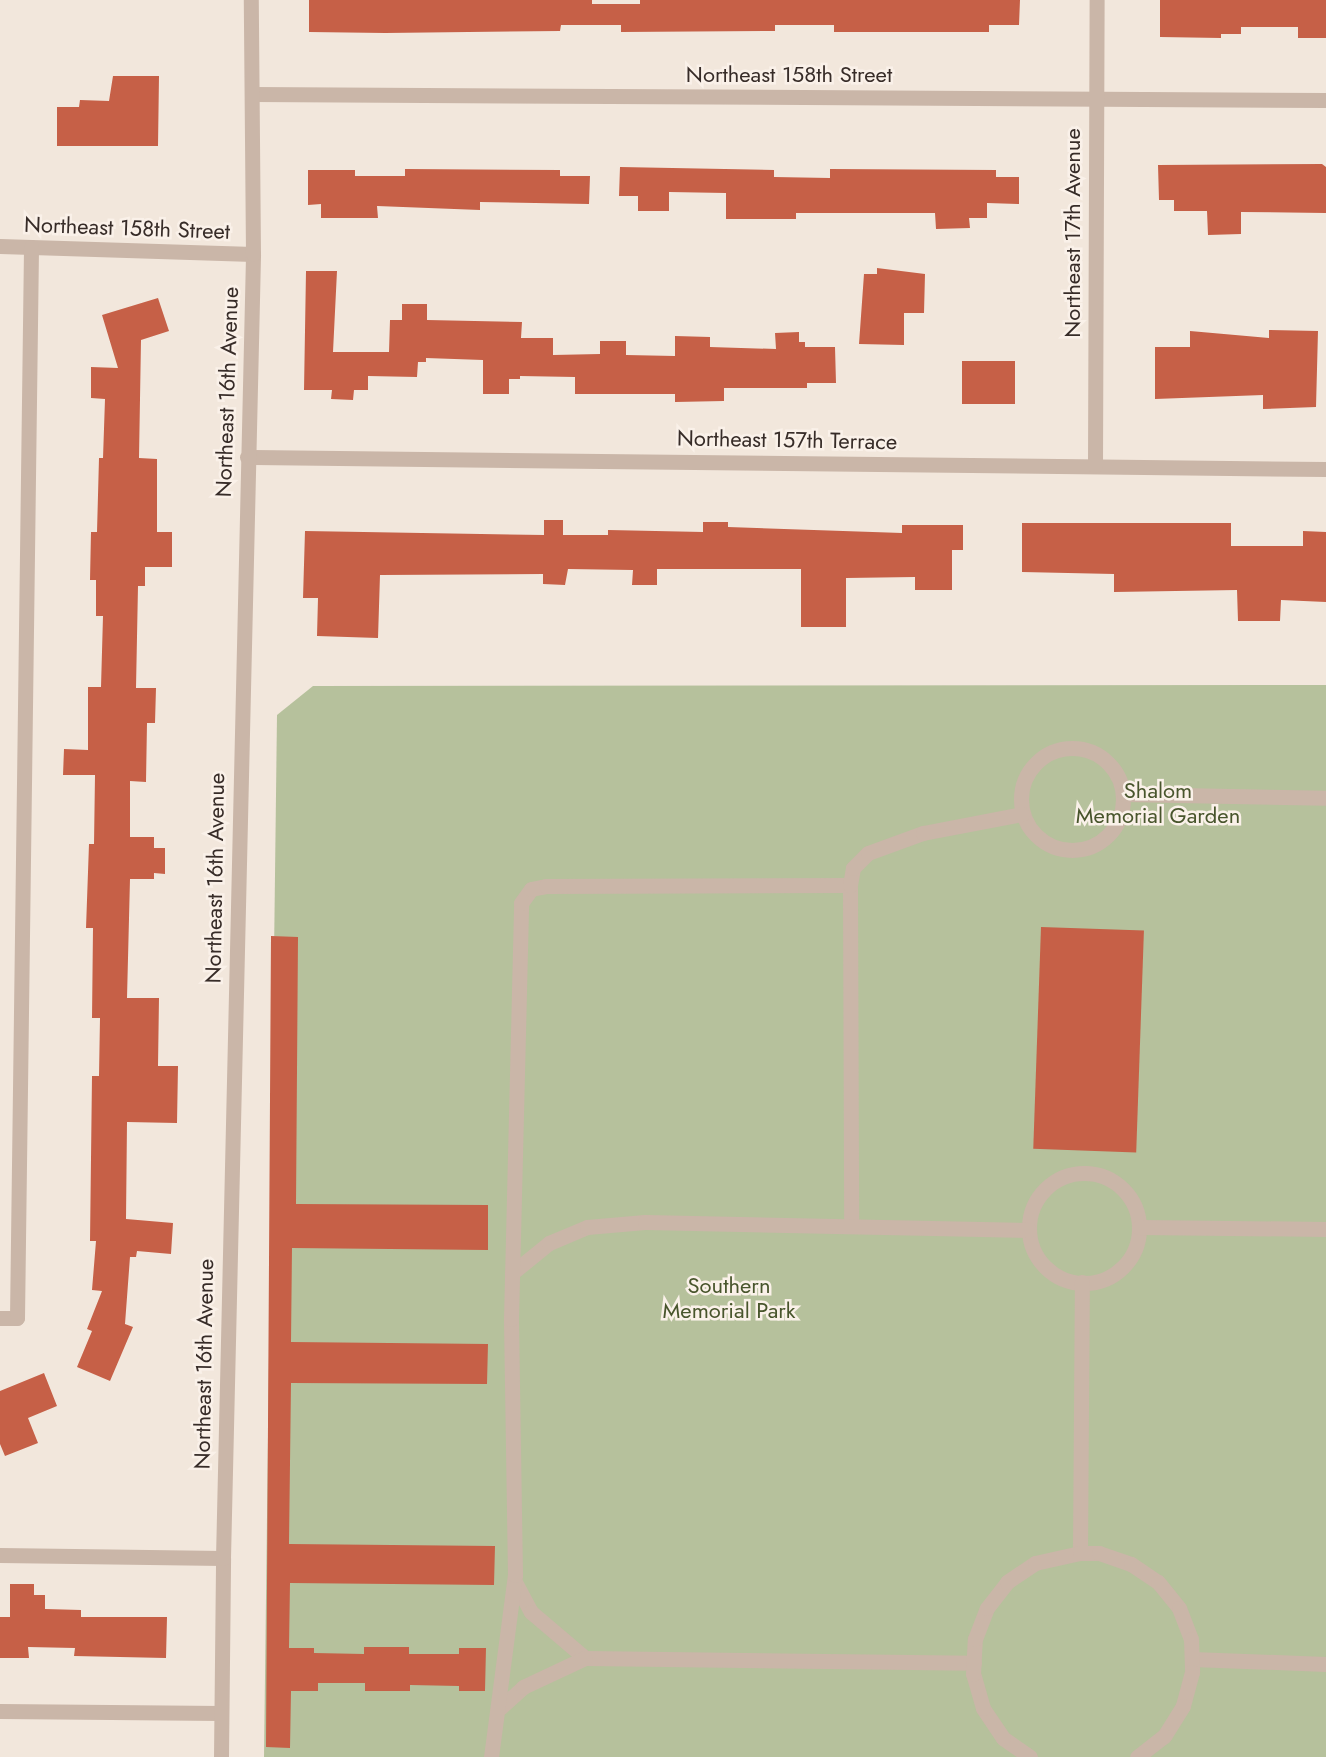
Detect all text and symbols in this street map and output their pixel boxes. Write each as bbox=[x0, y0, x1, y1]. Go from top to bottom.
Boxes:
street label: Northeast 158th Street bbox=[686, 62, 892, 88]
street label: Northeast 17th Avenue bbox=[1060, 128, 1086, 338]
street label: Northeast 158th Street bbox=[23, 211, 231, 245]
street label: Northeast 16th Avenue bbox=[210, 286, 244, 498]
street label: Northeast 157th Terrace bbox=[677, 425, 897, 455]
street label: Northeast 16th Avenue bbox=[200, 772, 230, 984]
park label: Shalom Memorial Garden bbox=[1076, 777, 1240, 828]
street label: Northeast 16th Avenue bbox=[189, 1258, 219, 1470]
park label: Southern Memorial Park bbox=[662, 1272, 796, 1324]

